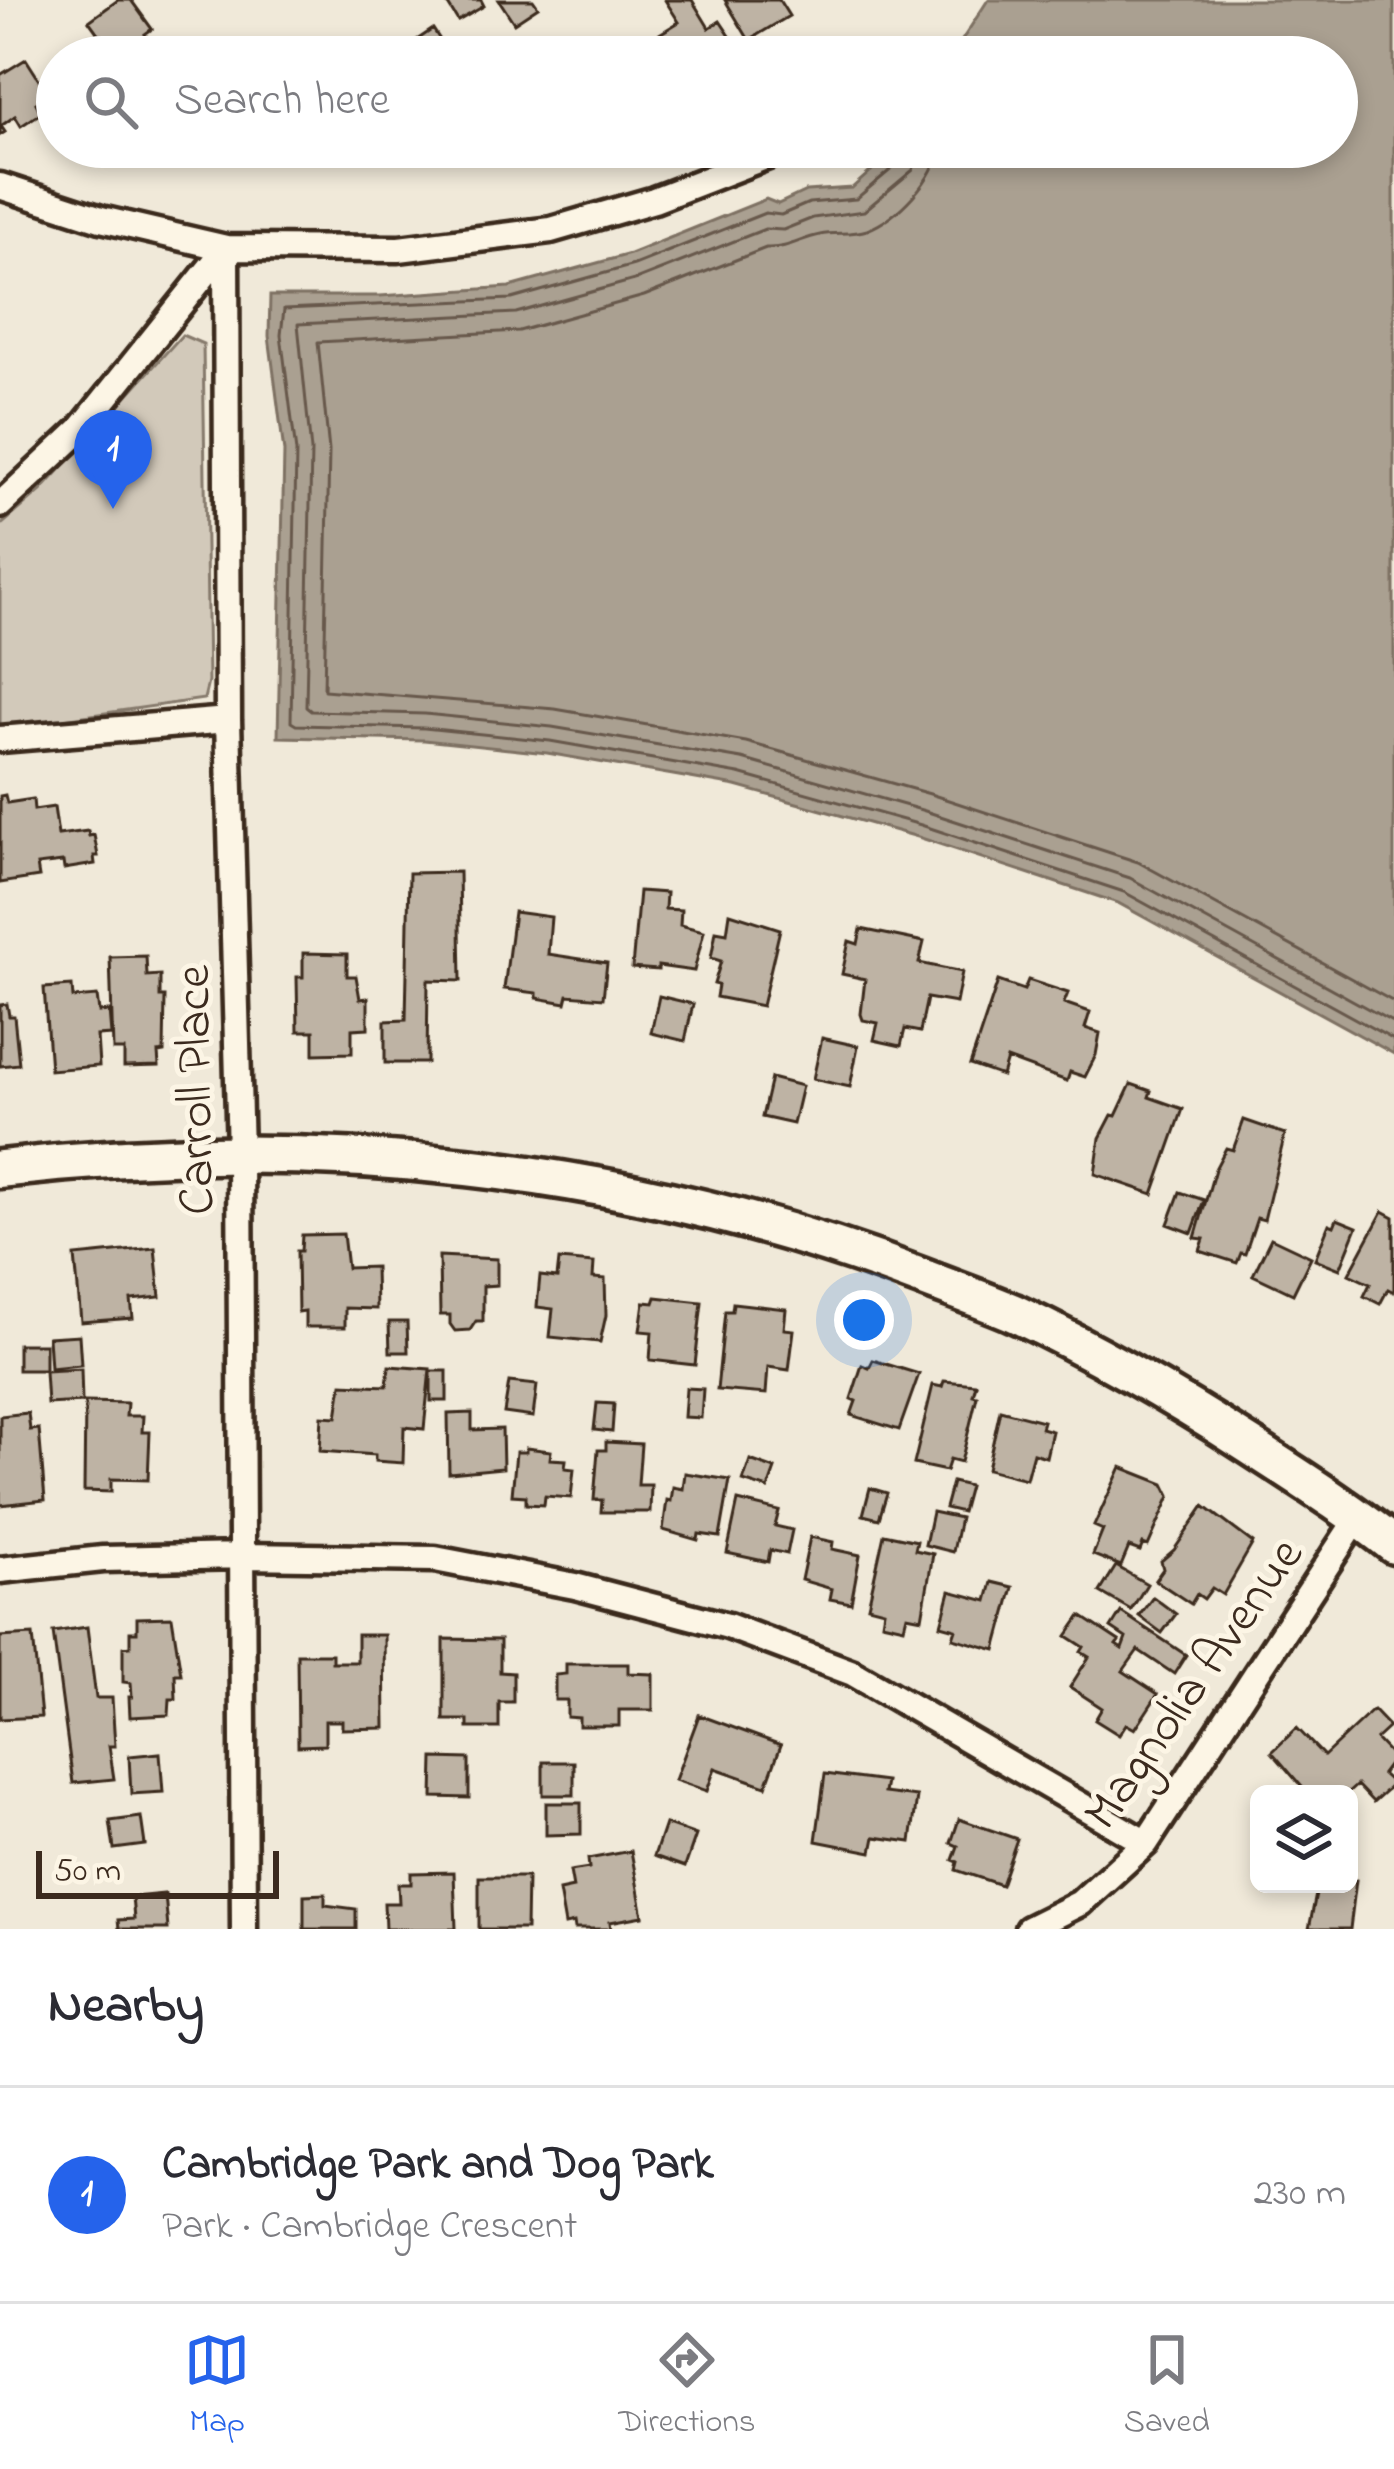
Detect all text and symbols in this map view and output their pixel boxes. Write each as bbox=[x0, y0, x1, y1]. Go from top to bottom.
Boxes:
search box bbox=[36, 36, 1358, 168]
icon: search bbox=[78, 69, 144, 135]
text: Search here bbox=[174, 69, 390, 135]
pin: 1 bbox=[74, 410, 152, 509]
street label: Carroll Place bbox=[158, 964, 237, 1216]
your location bbox=[834, 1290, 894, 1350]
street label: Magnolia Avenue bbox=[1067, 1523, 1324, 1847]
map controls bbox=[1250, 1785, 1358, 1893]
button: layers bbox=[1250, 1785, 1358, 1893]
scale bar bbox=[36, 1845, 279, 1898]
text: 50 m bbox=[54, 1848, 121, 1896]
text: Nearby bbox=[48, 1970, 204, 2045]
text: Cambridge Park and Dog Park bbox=[162, 2133, 714, 2199]
text: 1 bbox=[81, 2166, 93, 2223]
text: 230 m bbox=[1254, 2166, 1346, 2223]
text: Park · Cambridge Crescent bbox=[162, 2199, 577, 2256]
tab: Map bbox=[184, 2327, 250, 2447]
tab: Directions bbox=[618, 2327, 755, 2447]
tab: Saved bbox=[1124, 2327, 1210, 2447]

